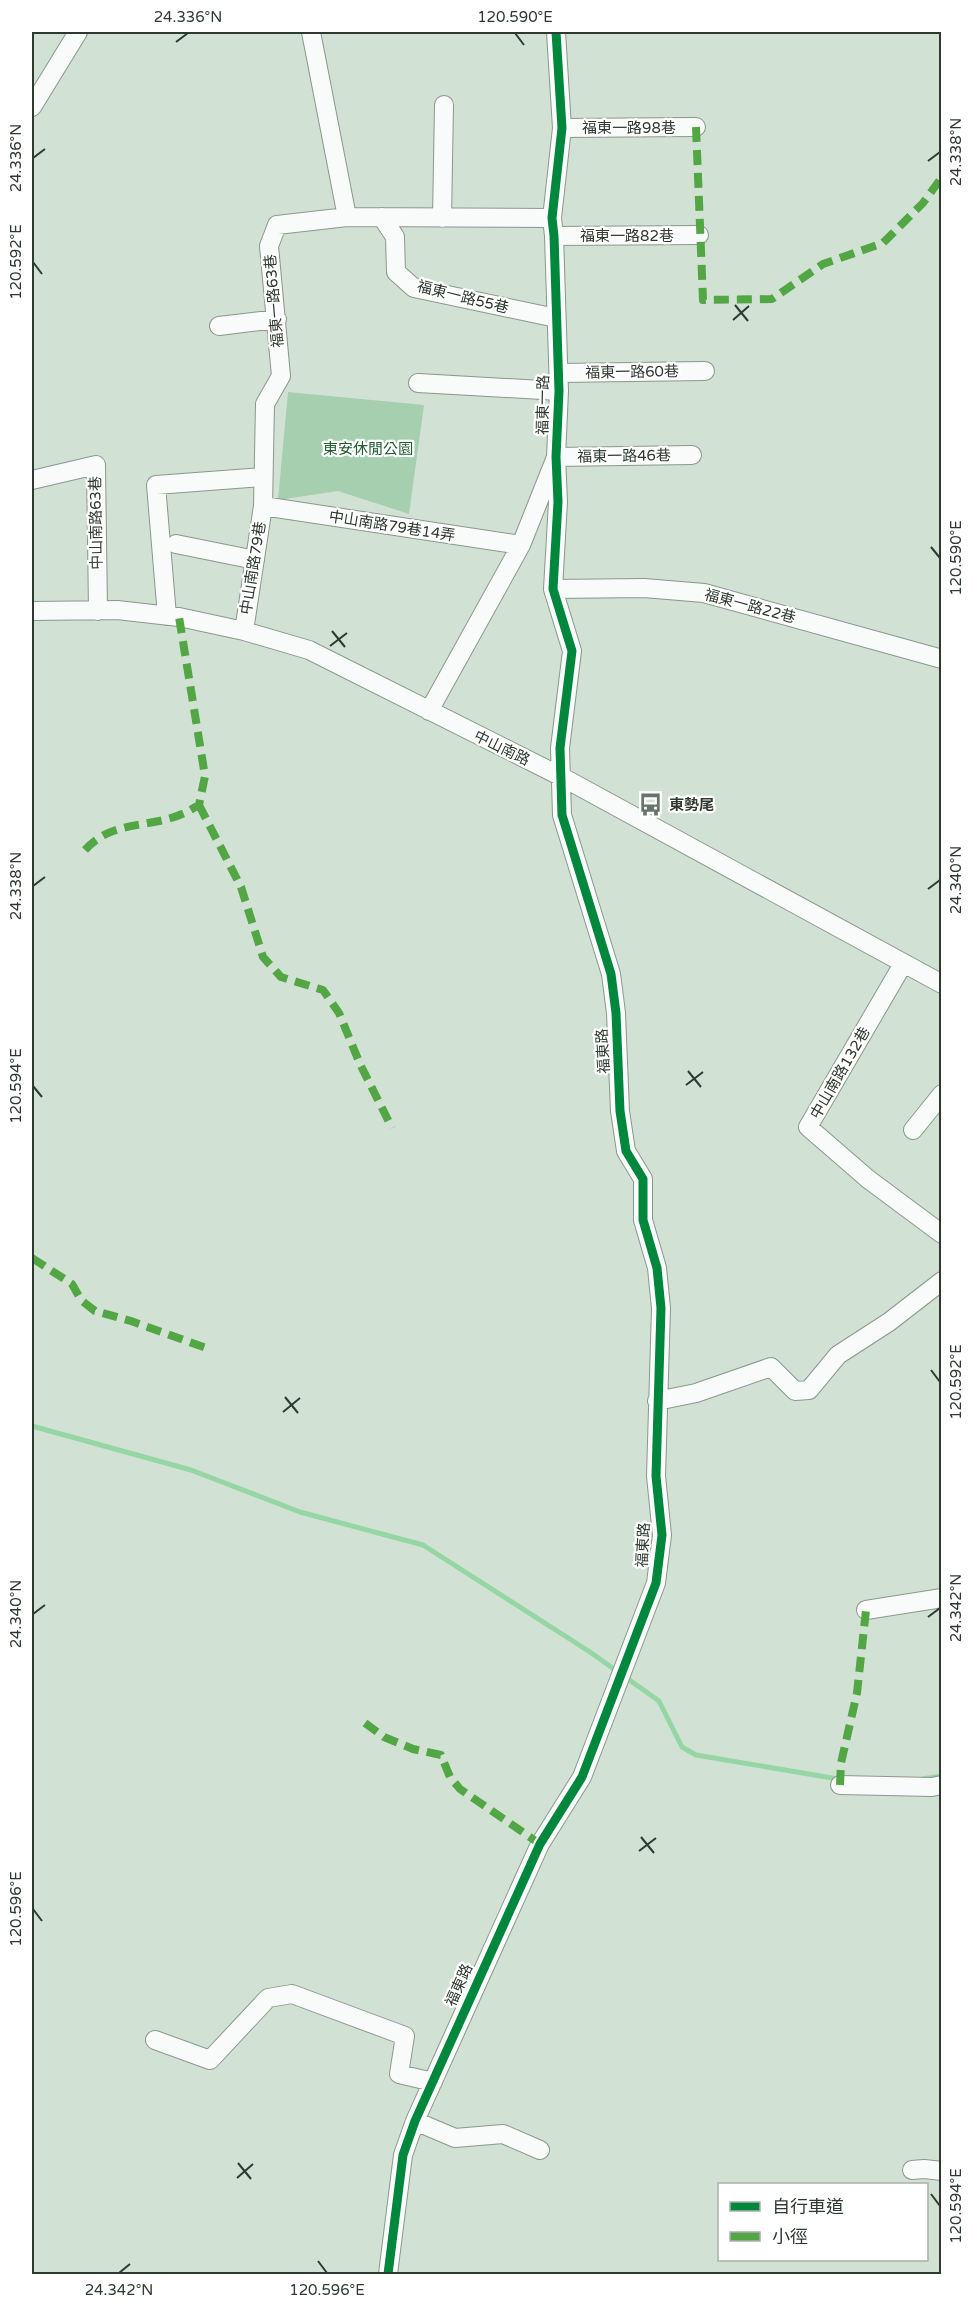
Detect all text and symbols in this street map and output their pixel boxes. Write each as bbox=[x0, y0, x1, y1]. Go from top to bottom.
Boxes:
text: 24.336°N bbox=[154, 8, 222, 26]
text: 120.590°E bbox=[477, 8, 553, 26]
text: 24.338°N bbox=[947, 118, 965, 186]
street label: 福東一路98巷 bbox=[582, 119, 676, 137]
text: 24.336°N bbox=[7, 124, 25, 192]
text: 120.592°E bbox=[7, 224, 25, 300]
street label: 福東一路82巷 bbox=[580, 227, 674, 245]
street label: 福東一路63巷 bbox=[261, 253, 287, 349]
street label: 福東一路55巷 bbox=[415, 277, 511, 317]
street label: 福東一路60巷 bbox=[585, 362, 679, 382]
street label: 福東一路 bbox=[533, 375, 553, 435]
park label: 東安休閒公園 bbox=[323, 440, 413, 458]
street label: 福東一路46巷 bbox=[577, 446, 671, 466]
street label: 中山南路63巷 bbox=[86, 476, 106, 570]
street label: 中山南路79巷14弄 bbox=[328, 507, 456, 545]
street label: 中山南路79巷 bbox=[237, 520, 269, 616]
text: 120.590°E bbox=[947, 520, 965, 596]
street label: 福東一路22巷 bbox=[702, 585, 798, 627]
street label: 中山南路 bbox=[471, 727, 533, 769]
bus stop icon: 東勢尾 bbox=[638, 792, 664, 818]
place label: 東勢尾 bbox=[669, 796, 714, 814]
text: 24.340°N bbox=[947, 846, 965, 914]
text: 24.338°N bbox=[7, 852, 25, 920]
street label: 中山南路132巷 bbox=[806, 1024, 874, 1122]
street label: 福東路 bbox=[593, 1028, 613, 1074]
text: 120.594°E bbox=[7, 1048, 25, 1124]
text: 120.592°E bbox=[947, 1344, 965, 1420]
street label: 福東路 bbox=[633, 1522, 653, 1568]
text: 24.342°N bbox=[947, 1574, 965, 1642]
text: 24.340°N bbox=[7, 1580, 25, 1648]
text: 120.596°E bbox=[7, 1871, 25, 1947]
street label: 福東路 bbox=[442, 1961, 476, 2009]
text: 120.594°E bbox=[947, 2168, 965, 2244]
legend bbox=[718, 2183, 928, 2261]
text: 自行車道 bbox=[772, 2196, 844, 2218]
text: 小徑 bbox=[772, 2226, 808, 2248]
text: 24.342°N bbox=[85, 2281, 153, 2299]
text: 120.596°E bbox=[289, 2281, 365, 2299]

